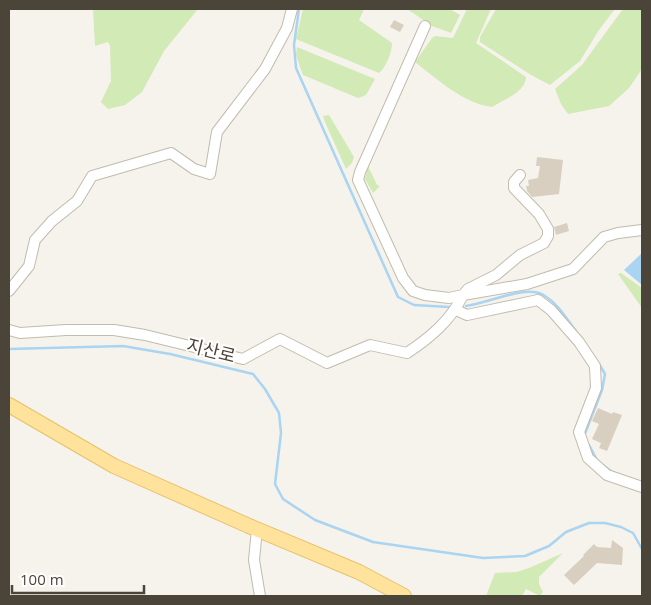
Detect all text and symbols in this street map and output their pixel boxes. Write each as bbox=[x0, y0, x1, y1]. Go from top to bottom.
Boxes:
street label: 지산로 bbox=[184, 332, 238, 368]
scale bar bbox=[12, 562, 145, 594]
text: 100 m bbox=[20, 569, 64, 589]

